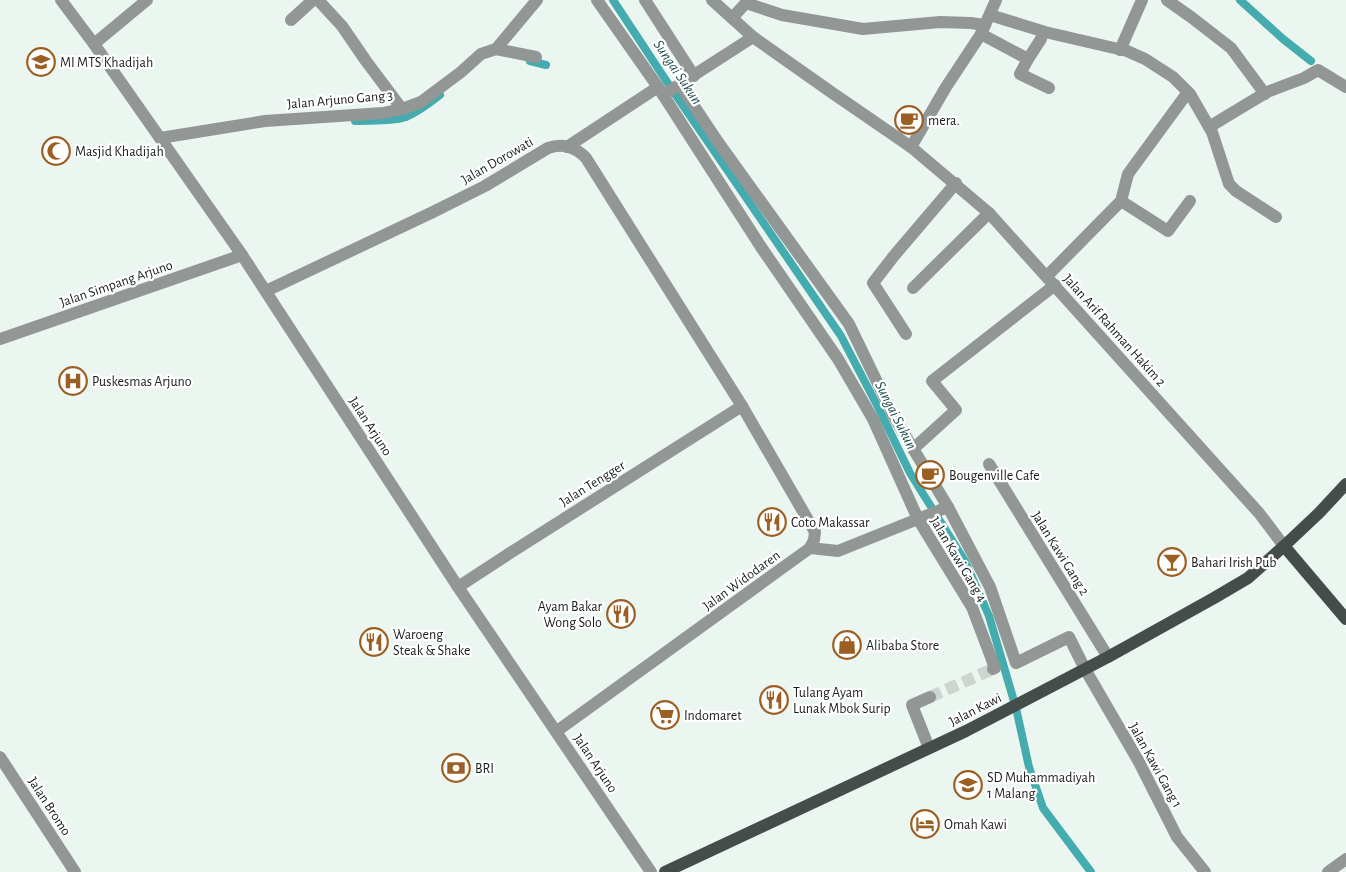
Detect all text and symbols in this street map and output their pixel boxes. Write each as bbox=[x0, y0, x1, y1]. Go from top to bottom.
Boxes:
water label: Sungai Sukun bbox=[651, 37, 705, 107]
school or university icon: MI MTS Khadijah bbox=[26, 47, 56, 77]
place label: MI MTS Khadijah bbox=[60, 56, 153, 70]
street label: Jalan Arjuno Gang 3 bbox=[287, 88, 394, 112]
cafe icon: mera. bbox=[894, 105, 924, 135]
place label: mera. bbox=[928, 114, 960, 128]
street label: Jalan Dorowati bbox=[459, 135, 536, 187]
mosque icon: Masjid Khadijah bbox=[41, 136, 71, 166]
place label: Masjid Khadijah bbox=[75, 145, 164, 159]
street label: Jalan Simpang Arjuno bbox=[58, 258, 175, 310]
street label: Jalan Arif Rahman Hakim 2 bbox=[1060, 272, 1168, 390]
hospital icon: Puskesmas Arjuno bbox=[58, 366, 88, 396]
place label: Puskesmas Arjuno bbox=[92, 375, 192, 389]
water label: Sungai Sukun bbox=[872, 379, 919, 452]
street label: Jalan Arjuno bbox=[346, 395, 394, 459]
street label: Jalan Tengger bbox=[557, 458, 628, 509]
cafe icon: Bougenville Cafe bbox=[915, 460, 945, 490]
place label: Bougenville Cafe bbox=[949, 469, 1040, 483]
restaurant icon: Coto Makassar bbox=[757, 507, 787, 537]
street label: Jalan Kawi Gang 2 bbox=[1029, 509, 1092, 598]
street label: Jalan Kawi Gang 4 bbox=[927, 515, 989, 605]
place label: Coto Makassar bbox=[791, 516, 870, 530]
bar icon: Bahari Irish Pub bbox=[1157, 547, 1187, 577]
street label: Jalan Widodaren bbox=[700, 548, 783, 613]
place label: Bahari Irish Pub bbox=[1191, 556, 1277, 570]
restaurant icon: Ayam Bakar Wong Solo bbox=[606, 599, 636, 629]
place label: Ayam Bakar Wong Solo bbox=[538, 600, 602, 630]
restaurant icon: Waroeng Steak & Shake bbox=[359, 627, 389, 657]
place label: Waroeng Steak & Shake bbox=[393, 628, 470, 658]
shop icon: Alibaba Store bbox=[832, 630, 862, 660]
place label: Alibaba Store bbox=[866, 639, 939, 653]
restaurant icon: Tulang Ayam Lunak Mbok Surip bbox=[759, 685, 789, 715]
place label: Tulang Ayam Lunak Mbok Surip bbox=[793, 686, 891, 716]
street label: Jalan Kawi bbox=[947, 691, 1004, 729]
supermarket icon: Indomaret bbox=[650, 700, 680, 730]
place label: Indomaret bbox=[684, 709, 742, 723]
street label: Jalan Kawi Gang 1 bbox=[1126, 721, 1184, 810]
street label: Jalan Arjuno bbox=[571, 732, 620, 795]
bank icon: BRI bbox=[441, 753, 471, 783]
place label: BRI bbox=[475, 762, 494, 776]
school or university icon: SD Muhammadiyah 1 Malang bbox=[953, 770, 983, 800]
place label: SD Muhammadiyah 1 Malang bbox=[987, 771, 1095, 801]
street label: Jalan Bromo bbox=[25, 775, 73, 838]
hotel icon: Omah Kawi bbox=[910, 809, 940, 839]
place label: Omah Kawi bbox=[944, 818, 1007, 832]

